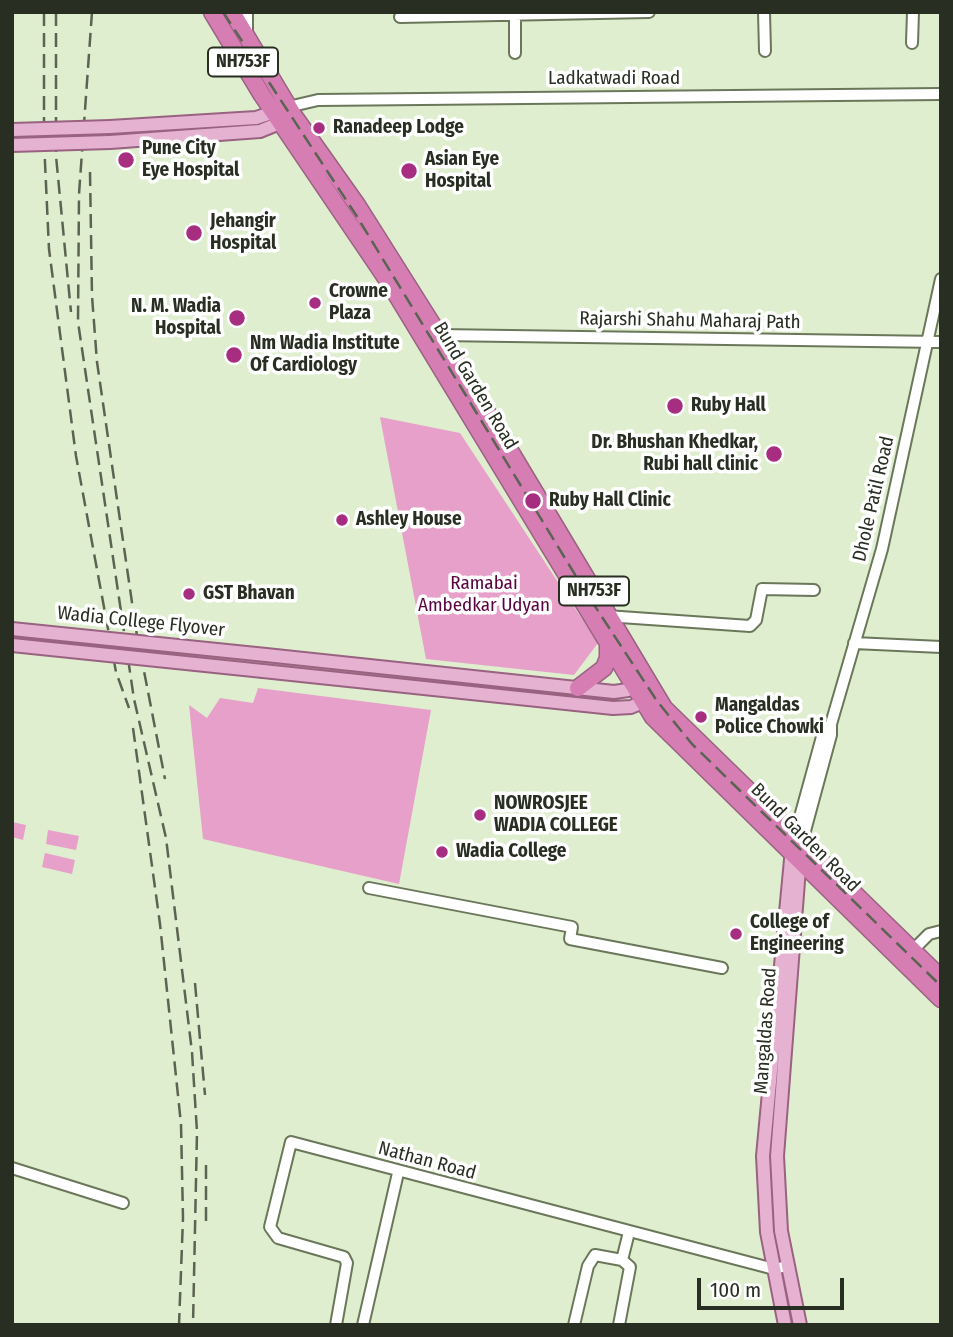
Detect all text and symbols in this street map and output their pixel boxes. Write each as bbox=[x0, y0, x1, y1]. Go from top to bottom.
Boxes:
road number: NH753F bbox=[208, 48, 278, 76]
street label: Ladkatwadi Road bbox=[548, 68, 680, 90]
place label: Ranadeep Lodge bbox=[333, 117, 464, 139]
marker: Ranadeep Lodge bbox=[311, 120, 327, 136]
place label: Pune City Eye Hospital bbox=[142, 138, 239, 182]
place label: Asian Eye Hospital bbox=[425, 149, 499, 193]
marker: Pune City Eye Hospital bbox=[116, 150, 136, 170]
marker: Asian Eye Hospital bbox=[399, 161, 419, 181]
place label: Jehangir Hospital bbox=[210, 211, 276, 255]
marker: Jehangir Hospital bbox=[184, 223, 204, 243]
place label: Crowne Plaza bbox=[329, 281, 388, 325]
marker: Crowne Plaza bbox=[307, 295, 323, 311]
place label: N. M. Wadia Hospital bbox=[131, 296, 221, 340]
marker: N. M. Wadia Hospital bbox=[227, 308, 247, 328]
street label: Rajarshi Shahu Maharaj Path bbox=[579, 308, 801, 334]
street label: Bund Garden Road bbox=[428, 318, 522, 454]
place label: Nm Wadia Institute Of Cardiology bbox=[250, 333, 400, 377]
marker: Nm Wadia Institute Of Cardiology bbox=[224, 345, 244, 365]
place label: Ruby Hall bbox=[691, 395, 766, 417]
marker: Ruby Hall bbox=[665, 396, 685, 416]
place label: Dr. Bhushan Khedkar, Rubi hall clinic bbox=[591, 432, 758, 476]
street label: Dhole Patil Road bbox=[849, 434, 899, 564]
marker: Dr. Bhushan Khedkar, Rubi hall clinic bbox=[764, 444, 784, 464]
place label: Ruby Hall Clinic bbox=[549, 490, 671, 512]
marker: Ruby Hall Clinic bbox=[523, 491, 543, 511]
place label: Ashley House bbox=[356, 509, 462, 531]
marker: Ashley House bbox=[334, 512, 350, 528]
park label: Ramabai Ambedkar Udyan bbox=[418, 573, 550, 617]
road number: NH753F bbox=[559, 576, 629, 606]
place label: GST Bhavan bbox=[203, 583, 295, 605]
marker: GST Bhavan bbox=[181, 586, 197, 602]
street label: Wadia College Flyover bbox=[56, 602, 226, 642]
place label: Mangaldas Police Chowki bbox=[715, 695, 824, 739]
marker: Mangaldas Police Chowki bbox=[693, 709, 709, 725]
street label: Bund Garden Road bbox=[746, 779, 864, 897]
place label: NOWROSJEE WADIA COLLEGE bbox=[494, 793, 618, 837]
marker: NOWROSJEE WADIA COLLEGE bbox=[472, 807, 488, 823]
place label: Wadia College bbox=[456, 841, 567, 863]
marker: Wadia College bbox=[434, 844, 450, 860]
place label: College of Engineering bbox=[750, 912, 844, 956]
marker: College of Engineering bbox=[728, 926, 744, 942]
street label: Mangaldas Road bbox=[750, 967, 782, 1095]
street label: Nathan Road bbox=[376, 1137, 478, 1185]
scale bar bbox=[701, 1264, 848, 1308]
text: 100 m bbox=[710, 1277, 761, 1303]

